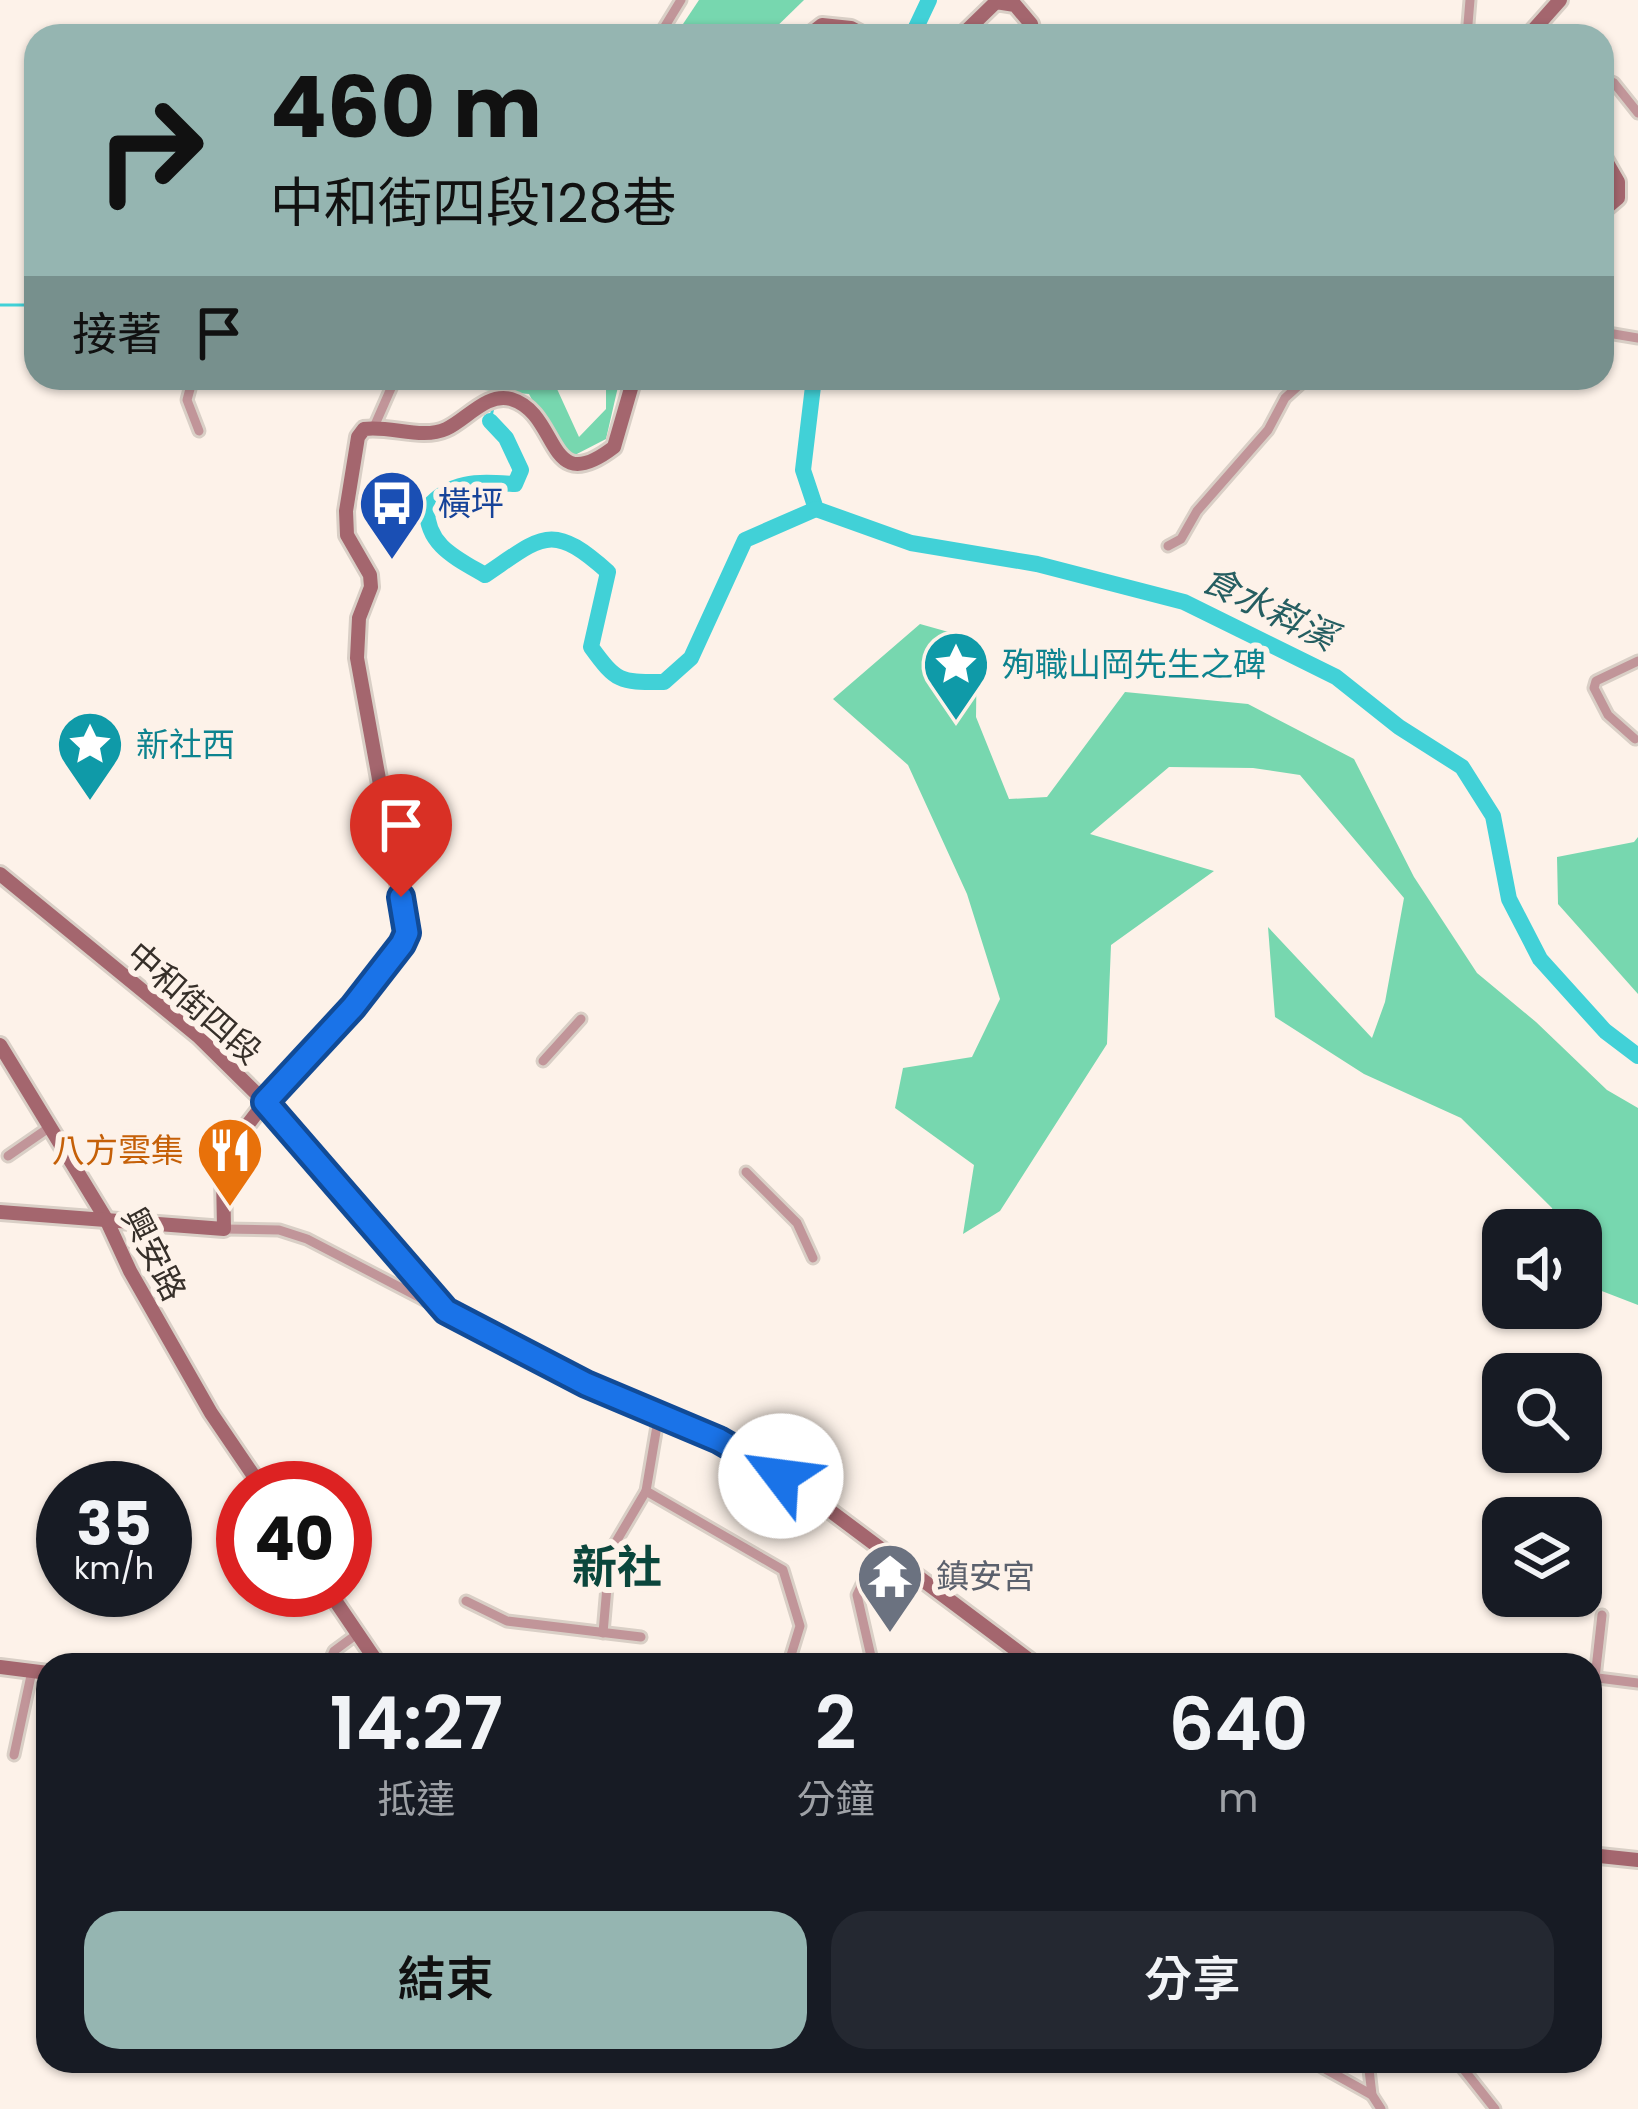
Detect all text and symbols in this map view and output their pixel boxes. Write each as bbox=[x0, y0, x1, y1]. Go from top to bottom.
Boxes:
text: 460 m bbox=[270, 49, 542, 166]
icon: right bbox=[72, 72, 228, 228]
text: 中和街四段128巷 bbox=[270, 165, 676, 241]
icon: arrive bbox=[186, 300, 252, 366]
text: 接著 bbox=[72, 303, 162, 366]
bus stop icon: 橫坪 bbox=[357, 468, 427, 562]
place label: 橫坪 bbox=[438, 480, 504, 527]
water label: 食水嵙溪 bbox=[1193, 554, 1349, 665]
place icon: 殉職山岡先生之碑 bbox=[921, 629, 991, 723]
place label: 殉職山岡先生之碑 bbox=[1002, 641, 1266, 688]
place icon: 新社西 bbox=[55, 709, 125, 803]
place label: 新社西 bbox=[136, 721, 235, 768]
pin bbox=[350, 774, 452, 897]
icon: arrive bbox=[368, 792, 434, 858]
street label: 中和街四段 bbox=[116, 931, 272, 1075]
restaurant icon: 八方雲集 bbox=[195, 1115, 265, 1209]
place label: 八方雲集 bbox=[52, 1127, 184, 1174]
street label: 興安路 bbox=[111, 1199, 197, 1309]
map controls bbox=[1482, 1209, 1602, 1617]
button: sound bbox=[1482, 1209, 1602, 1329]
button: search bbox=[1482, 1353, 1602, 1473]
position arrow bbox=[718, 1413, 844, 1539]
speed limit sign: 40 bbox=[216, 1461, 372, 1617]
text: 35 bbox=[76, 1482, 152, 1566]
button: layers bbox=[1482, 1497, 1602, 1617]
district label: 新社 bbox=[572, 1536, 662, 1599]
temple icon: 鎮安宮 bbox=[855, 1541, 925, 1635]
text: km/h bbox=[74, 1547, 154, 1590]
place label: 鎮安宮 bbox=[936, 1553, 1035, 1600]
text: 14:27 bbox=[330, 1673, 503, 1774]
text: 2 bbox=[815, 1673, 856, 1774]
text: 640 bbox=[1168, 1674, 1308, 1775]
text: m bbox=[1218, 1771, 1258, 1826]
text: 抵達 bbox=[377, 1772, 455, 1827]
text: 分鐘 bbox=[797, 1772, 875, 1827]
button: 結束 bbox=[84, 1911, 807, 2049]
button: 分享 bbox=[831, 1911, 1554, 2049]

